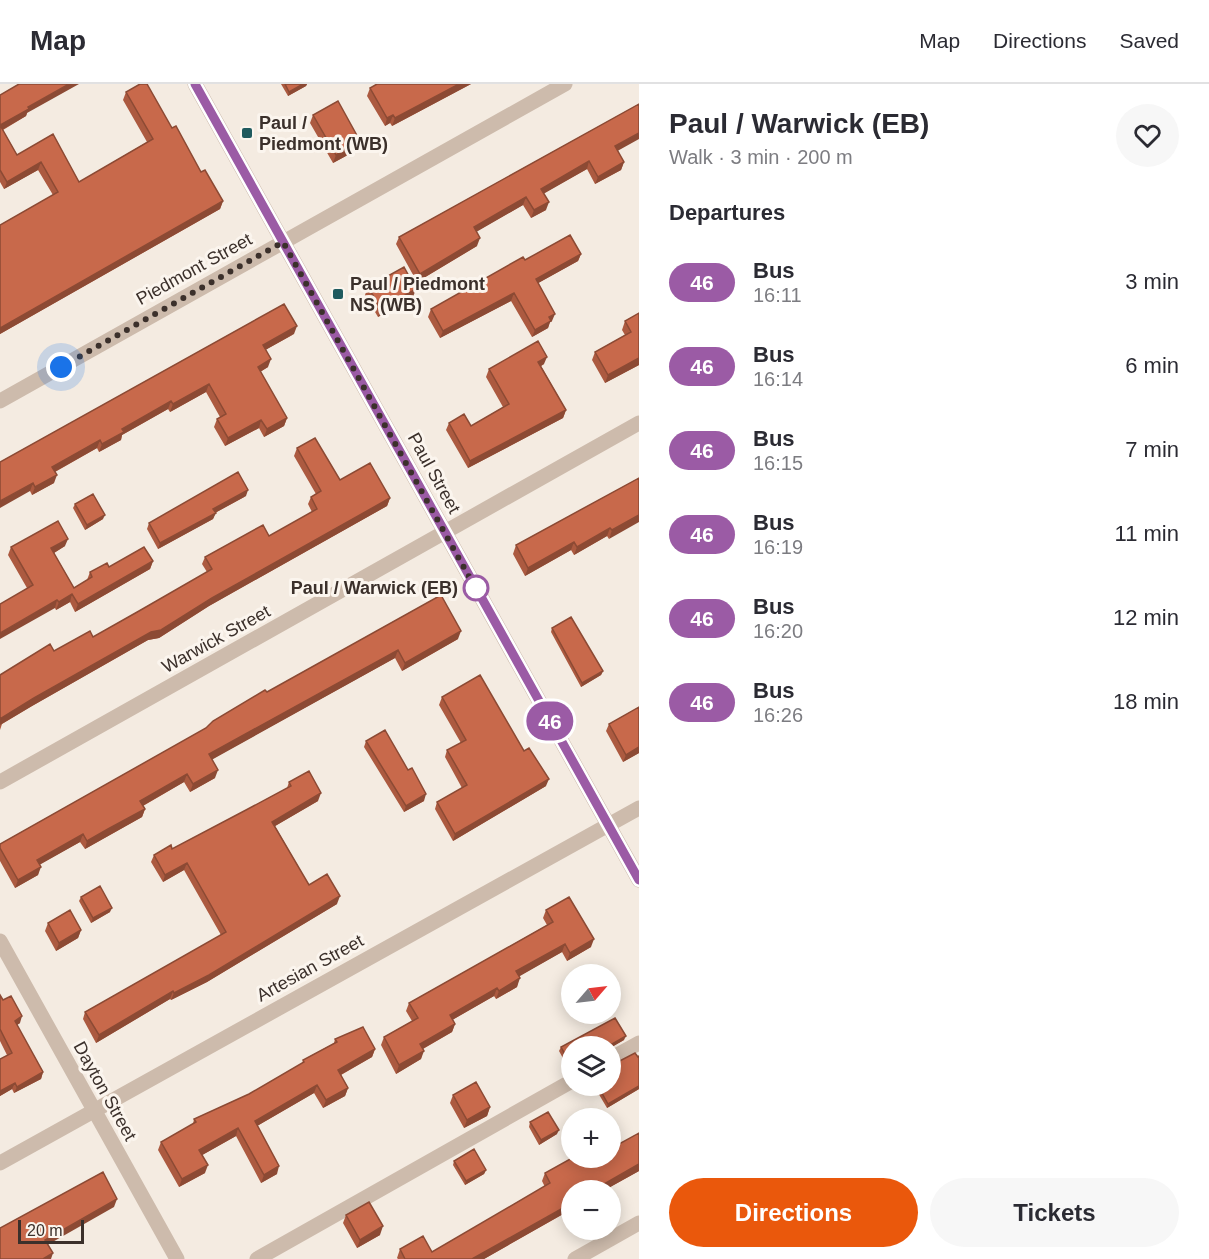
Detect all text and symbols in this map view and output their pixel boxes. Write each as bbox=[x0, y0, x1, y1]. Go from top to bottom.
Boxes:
text: Map bbox=[30, 25, 86, 56]
text: Map bbox=[919, 29, 960, 52]
text: Directions bbox=[993, 29, 1086, 52]
text: Saved bbox=[1119, 29, 1179, 52]
button: heart bbox=[1116, 104, 1179, 167]
text: Paul / Warwick (EB) bbox=[669, 108, 929, 139]
place label: Paul / Piedmont (WB) bbox=[259, 113, 388, 154]
marker: Paul / Piedmont (WB) bbox=[240, 126, 254, 140]
text: Walk · 3 min · 200 m bbox=[669, 146, 853, 168]
text: Departures bbox=[669, 200, 785, 225]
street label: Piedmont Street bbox=[133, 229, 255, 309]
text: Bus bbox=[753, 258, 795, 283]
text: 3 min bbox=[1125, 269, 1179, 294]
text: 46 bbox=[690, 271, 714, 294]
place label: Paul / Piedmont NS (WB) bbox=[350, 274, 485, 315]
text: 16:11 bbox=[753, 284, 802, 306]
marker: Paul / Piedmont NS (WB) bbox=[331, 287, 345, 301]
text: Bus bbox=[753, 342, 795, 367]
your location bbox=[46, 352, 76, 382]
text: 6 min bbox=[1125, 353, 1179, 378]
text: 46 bbox=[690, 355, 714, 378]
text: 16:14 bbox=[753, 368, 803, 390]
text: Bus bbox=[753, 426, 795, 451]
street label: Paul Street bbox=[404, 429, 464, 517]
text: 7 min bbox=[1125, 437, 1179, 462]
text: 46 bbox=[690, 439, 714, 462]
text: 16:15 bbox=[753, 452, 803, 474]
text: Bus bbox=[753, 510, 795, 535]
text: 11 min bbox=[1115, 521, 1179, 546]
text: 46 bbox=[690, 523, 714, 546]
text: 16:19 bbox=[753, 536, 803, 558]
marker: Paul / Warwick (EB) bbox=[463, 575, 489, 601]
place label: Paul / Warwick (EB) bbox=[291, 578, 458, 598]
text: Bus bbox=[753, 594, 795, 619]
street label: Warwick Street bbox=[159, 601, 273, 677]
text: 12 min bbox=[1113, 605, 1179, 630]
text: 46 bbox=[690, 607, 714, 630]
text: 16:20 bbox=[753, 620, 803, 642]
text: Bus bbox=[753, 678, 795, 703]
text: 18 min bbox=[1113, 689, 1179, 714]
text: 46 bbox=[690, 691, 714, 714]
line badge: 46 bbox=[523, 702, 577, 740]
text: 16:26 bbox=[753, 704, 803, 726]
text: 46 bbox=[538, 710, 562, 733]
street label: Artesian Street bbox=[253, 930, 367, 1006]
north arrow bbox=[561, 964, 621, 1024]
map controls bbox=[561, 964, 621, 1240]
button: layers bbox=[561, 1036, 621, 1096]
street label: Dayton Street bbox=[70, 1038, 140, 1144]
button: + bbox=[561, 1108, 621, 1168]
button: Directions bbox=[669, 1178, 918, 1247]
button: Tickets bbox=[930, 1178, 1179, 1247]
button: − bbox=[561, 1180, 621, 1240]
scale bar bbox=[18, 1217, 84, 1244]
text: 20 m bbox=[27, 1222, 63, 1239]

